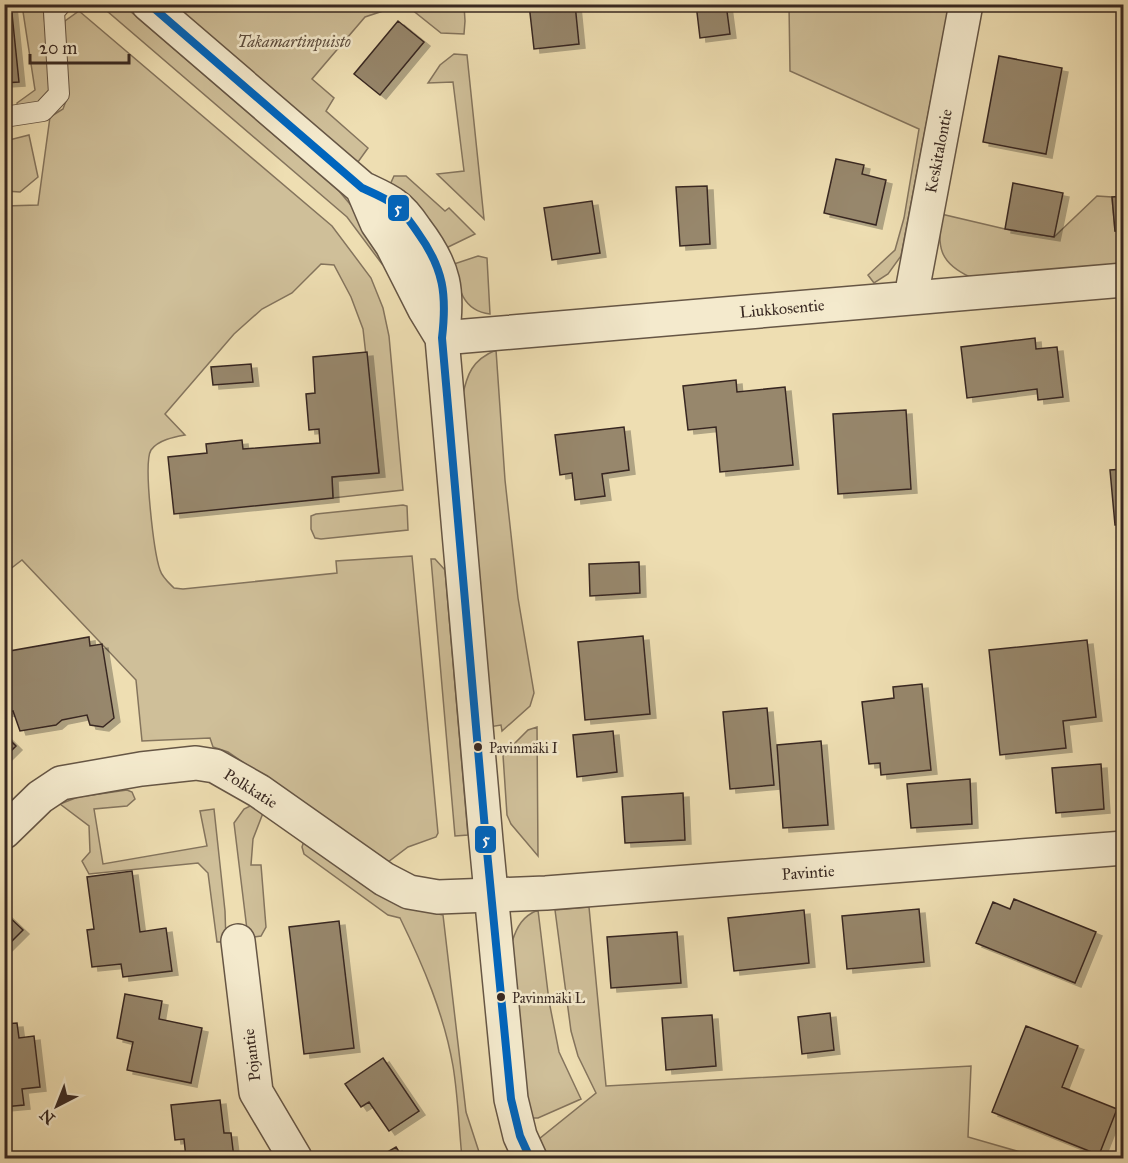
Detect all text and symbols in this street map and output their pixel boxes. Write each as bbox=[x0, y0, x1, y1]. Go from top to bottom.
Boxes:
scale bar bbox=[30, 27, 129, 65]
park label: Takamartinpuisto bbox=[237, 32, 351, 52]
text: 20 m bbox=[39, 37, 77, 59]
street label: Keskitalontie bbox=[921, 107, 956, 195]
line badge: 5 bbox=[387, 194, 410, 222]
text: 5 bbox=[394, 199, 402, 218]
street label: Liukkosentie bbox=[739, 295, 826, 322]
place label: Pavinmäki I bbox=[489, 740, 558, 757]
marker: Pavinmäki I bbox=[472, 741, 484, 753]
street label: Polkkatie bbox=[220, 765, 281, 812]
line badge: 5 bbox=[474, 825, 497, 854]
text: 5 bbox=[482, 830, 490, 849]
street label: Pavintie bbox=[781, 861, 835, 884]
place label: Pavinmäki L bbox=[512, 990, 586, 1007]
marker: Pavinmäki L bbox=[495, 991, 507, 1003]
street label: Pojantie bbox=[239, 1027, 264, 1082]
north arrow bbox=[27, 1076, 87, 1136]
text: N bbox=[36, 1105, 59, 1128]

